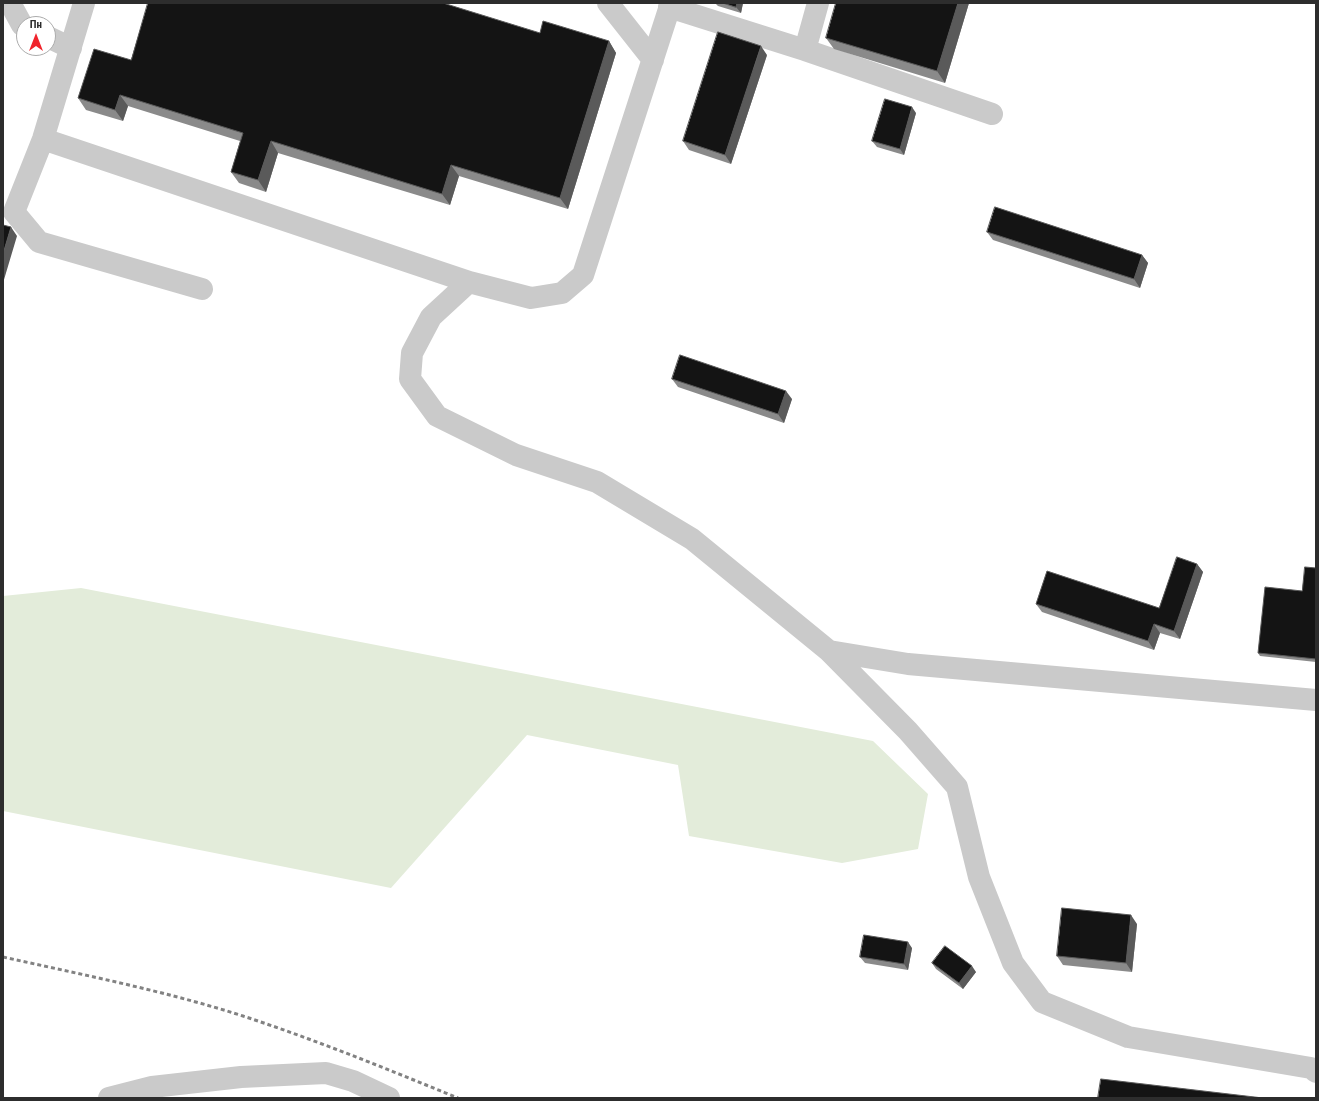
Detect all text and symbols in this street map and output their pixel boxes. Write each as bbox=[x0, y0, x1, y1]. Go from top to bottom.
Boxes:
north arrow bbox=[16, 16, 56, 56]
text: Пн bbox=[30, 18, 42, 31]

